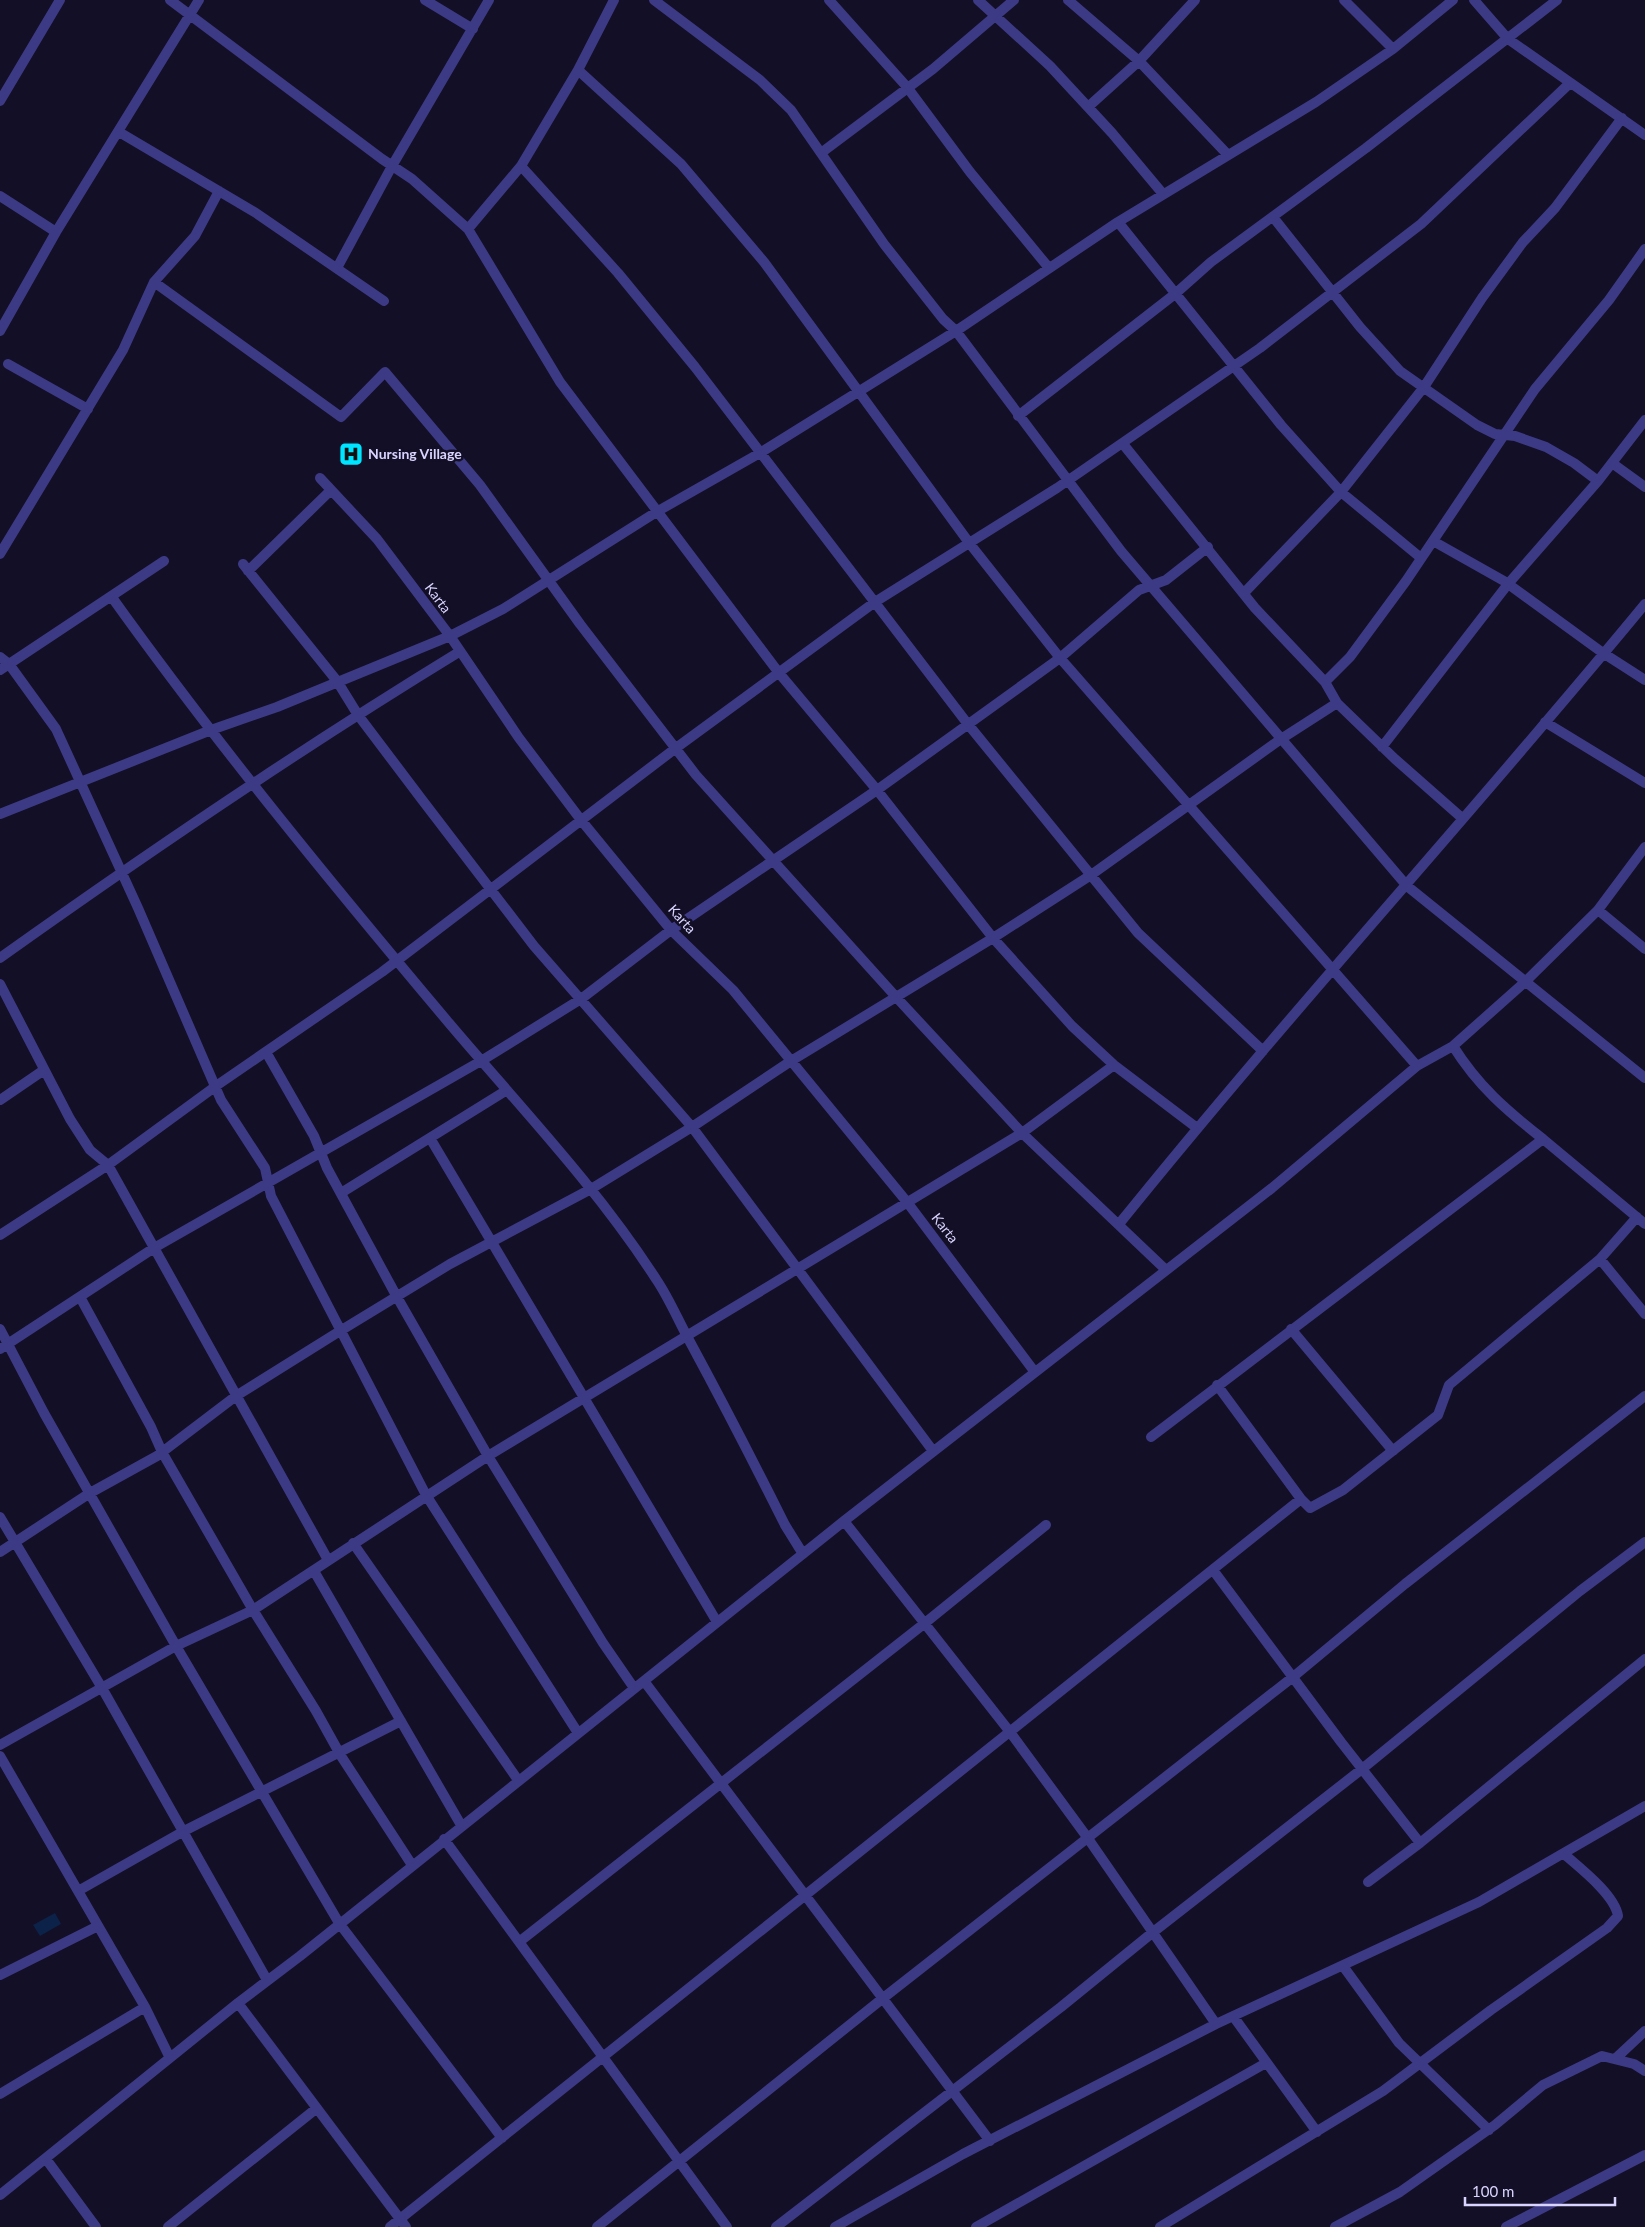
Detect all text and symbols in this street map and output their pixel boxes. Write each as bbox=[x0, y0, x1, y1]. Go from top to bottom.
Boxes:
hospital icon: Nursing Village bbox=[338, 441, 364, 467]
place label: Nursing Village bbox=[368, 445, 462, 462]
street label: Karta bbox=[422, 579, 455, 616]
street label: Karta bbox=[665, 901, 700, 937]
street label: Karta bbox=[928, 1209, 962, 1246]
scale bar bbox=[1465, 2174, 1615, 2206]
text: 100 m bbox=[1472, 2182, 1514, 2200]

